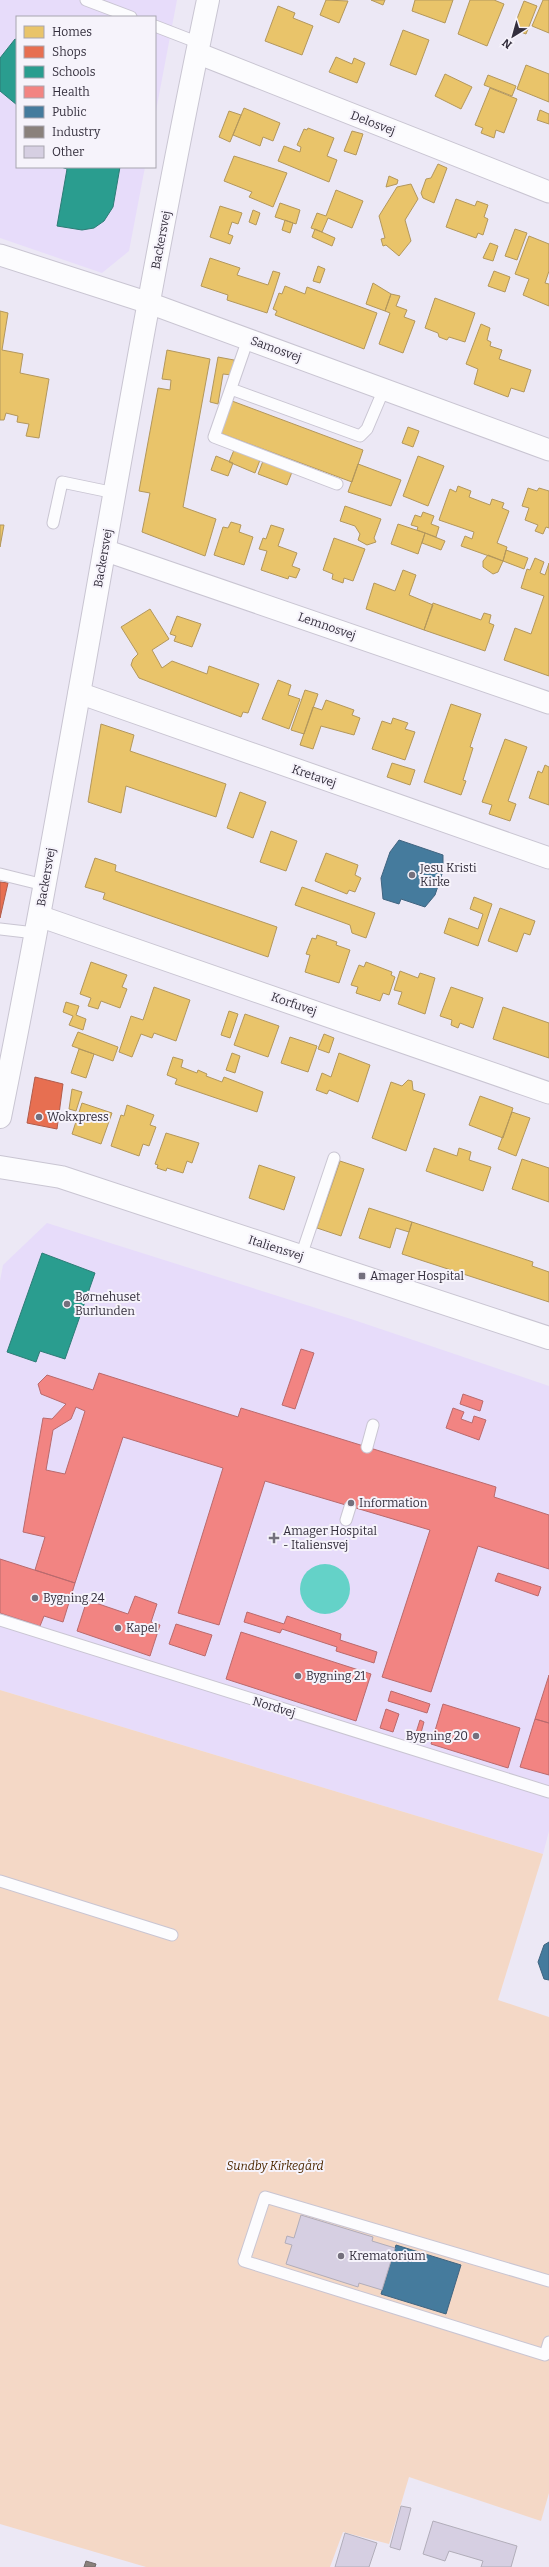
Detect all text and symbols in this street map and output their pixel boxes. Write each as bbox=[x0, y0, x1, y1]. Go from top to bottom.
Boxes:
legend bbox=[16, 16, 156, 168]
north arrow bbox=[493, 16, 533, 56]
text: Homes bbox=[52, 25, 92, 39]
text: N bbox=[500, 36, 515, 51]
text: Shops bbox=[52, 45, 87, 59]
text: Schools bbox=[52, 65, 96, 79]
text: Health bbox=[52, 85, 90, 99]
text: Public bbox=[52, 105, 87, 119]
street label: Delosvej bbox=[349, 108, 397, 138]
text: Industry bbox=[52, 125, 101, 139]
text: Other bbox=[52, 145, 85, 159]
street label: Backersvej bbox=[148, 210, 174, 270]
street label: Samosvej bbox=[249, 333, 303, 365]
street label: Backersvej bbox=[91, 528, 115, 588]
street label: Lemnosvej bbox=[296, 610, 358, 642]
street label: Kretavej bbox=[290, 762, 338, 790]
street label: Backersvej bbox=[34, 847, 58, 907]
place label: Jesu Kristi Kirke bbox=[419, 861, 477, 889]
marker: Jesu Kristi Kirke bbox=[407, 870, 417, 880]
street label: Korfuvej bbox=[269, 990, 319, 1018]
place label: Wokxpress bbox=[47, 1110, 109, 1124]
marker: Wokxpress bbox=[34, 1112, 44, 1122]
street label: Italiensvej bbox=[247, 1232, 305, 1264]
place label: Amager Hospital bbox=[370, 1269, 465, 1283]
marker: Amager Hospital bbox=[357, 1271, 367, 1281]
place label: Børnehuset Burlunden bbox=[75, 1290, 141, 1318]
marker: Børnehuset Burlunden bbox=[62, 1299, 72, 1309]
place label: Information bbox=[359, 1496, 428, 1510]
marker: Information bbox=[346, 1498, 356, 1508]
place label: Amager Hospital - Italiensvej bbox=[283, 1524, 378, 1552]
marker: Amager Hospital - Italiensvej bbox=[268, 1532, 280, 1544]
place label: Bygning 24 bbox=[43, 1591, 105, 1605]
marker: Bygning 24 bbox=[30, 1593, 40, 1603]
place label: Kapel bbox=[126, 1621, 158, 1635]
marker: Kapel bbox=[113, 1623, 123, 1633]
place label: Bygning 21 bbox=[306, 1669, 365, 1683]
marker: Bygning 21 bbox=[293, 1671, 303, 1681]
street label: Nordvej bbox=[251, 1694, 297, 1720]
place label: Bygning 20 bbox=[406, 1729, 468, 1743]
marker: Bygning 20 bbox=[471, 1731, 481, 1741]
park label: Sundby Kirkegård bbox=[226, 2159, 324, 2173]
place label: Krematorium bbox=[349, 2249, 426, 2263]
marker: Krematorium bbox=[336, 2251, 346, 2261]

